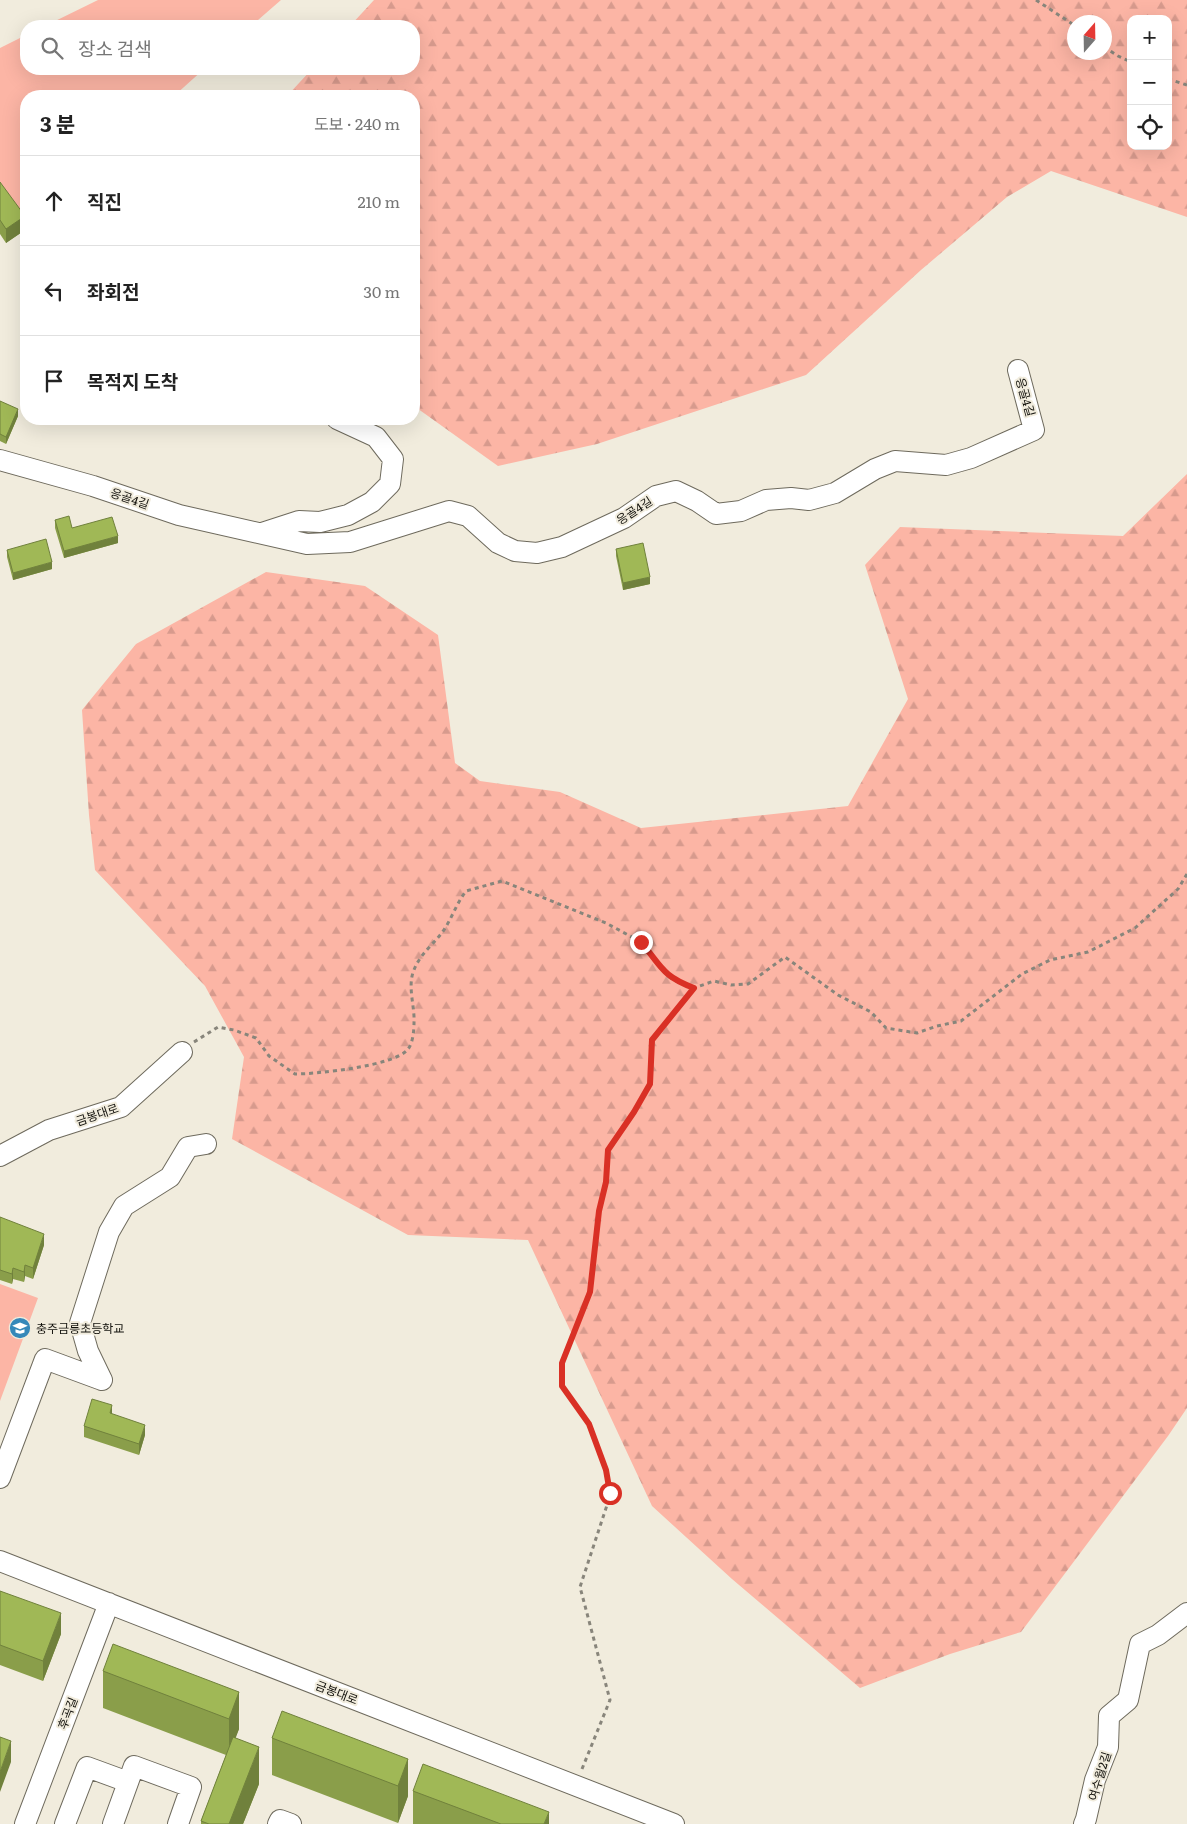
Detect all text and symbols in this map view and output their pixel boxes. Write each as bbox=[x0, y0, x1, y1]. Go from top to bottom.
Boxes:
north arrow bbox=[1067, 15, 1112, 60]
map controls bbox=[1127, 15, 1172, 150]
button: + bbox=[1127, 15, 1172, 60]
search box bbox=[20, 20, 420, 75]
icon: search bbox=[38, 34, 66, 62]
text: 장소 검색 bbox=[78, 34, 152, 62]
button: − bbox=[1127, 60, 1172, 105]
button: locate bbox=[1127, 105, 1172, 150]
text: 3 분 bbox=[40, 107, 75, 138]
text: 도보 · 240 m bbox=[314, 111, 400, 135]
icon: ahead bbox=[40, 187, 68, 215]
text: 직진 bbox=[87, 187, 122, 215]
text: 210 m bbox=[357, 189, 400, 213]
icon: left bbox=[40, 277, 68, 305]
text: 좌회전 bbox=[87, 277, 139, 305]
text: 30 m bbox=[363, 279, 400, 303]
icon: arrive bbox=[40, 367, 68, 395]
text: 목적지 도착 bbox=[87, 367, 178, 395]
street label: 응골4길 bbox=[1012, 375, 1040, 419]
street label: 응골4길 bbox=[108, 483, 152, 513]
street label: 응골4길 bbox=[612, 492, 656, 528]
route end bbox=[630, 931, 653, 954]
street label: 금봉대로 bbox=[73, 1098, 121, 1130]
school or university icon: 충주금릉초등학교 bbox=[8, 1316, 32, 1340]
place label: 충주금릉초등학교 bbox=[36, 1319, 124, 1337]
route start bbox=[599, 1482, 622, 1505]
street label: 금봉대로 bbox=[313, 1676, 361, 1708]
street label: 후곡길 bbox=[53, 1694, 81, 1732]
street label: 여수월2길 bbox=[1083, 1749, 1115, 1803]

